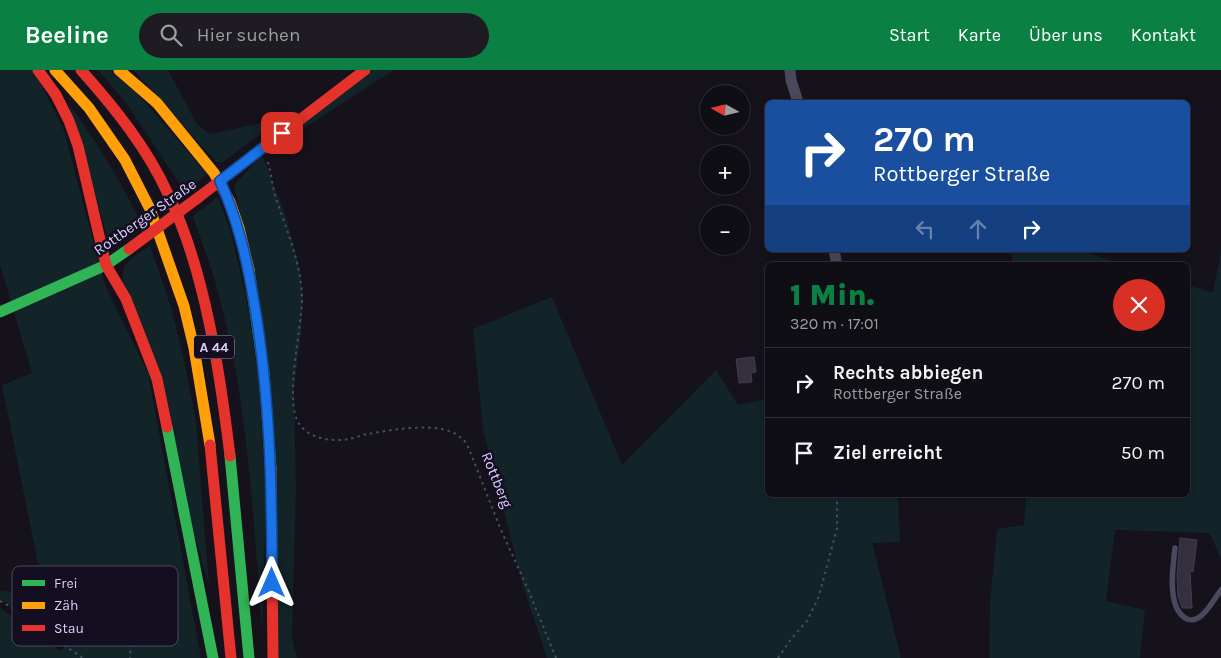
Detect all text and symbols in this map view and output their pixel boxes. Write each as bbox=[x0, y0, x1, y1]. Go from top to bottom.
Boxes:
search box bbox=[139, 13, 489, 58]
text: Beeline bbox=[25, 21, 109, 49]
icon: search bbox=[157, 21, 185, 49]
text: Hier suchen bbox=[197, 24, 300, 46]
text: Start bbox=[889, 24, 930, 46]
text: Karte bbox=[958, 24, 1001, 46]
text: Über uns bbox=[1029, 24, 1103, 46]
text: Kontakt bbox=[1131, 24, 1196, 46]
north arrow bbox=[700, 85, 750, 135]
map controls bbox=[700, 85, 750, 255]
pin bbox=[261, 112, 303, 154]
icon: arrive bbox=[268, 119, 296, 147]
text: 270 m bbox=[873, 119, 976, 160]
icon: right bbox=[790, 120, 855, 185]
button: + bbox=[700, 145, 750, 195]
text: Rottberger Straße bbox=[873, 161, 1050, 187]
street label: Rottberger Straße bbox=[90, 175, 200, 259]
button: − bbox=[700, 205, 750, 255]
icon: left bbox=[911, 215, 939, 243]
icon: ahead bbox=[964, 215, 992, 243]
icon: right bbox=[1017, 215, 1045, 243]
text: 1 Min. bbox=[790, 277, 874, 313]
button: close bbox=[1113, 279, 1165, 331]
text: 320 m · 17:01 bbox=[790, 314, 879, 333]
road number: A 44 bbox=[194, 336, 234, 358]
text: Rechts abbiegen bbox=[833, 362, 983, 384]
icon: right bbox=[790, 369, 818, 397]
text: 270 m bbox=[1112, 372, 1165, 394]
text: Rottberger Straße bbox=[833, 384, 962, 403]
icon: arrive bbox=[790, 439, 818, 467]
text: Ziel erreicht bbox=[833, 442, 943, 464]
text: 50 m bbox=[1121, 442, 1165, 464]
street label: Rottberg bbox=[478, 449, 517, 511]
position arrow bbox=[245, 556, 297, 608]
legend bbox=[12, 566, 178, 646]
text: Frei bbox=[54, 575, 78, 592]
text: Zäh bbox=[54, 597, 78, 614]
text: Stau bbox=[54, 620, 84, 637]

